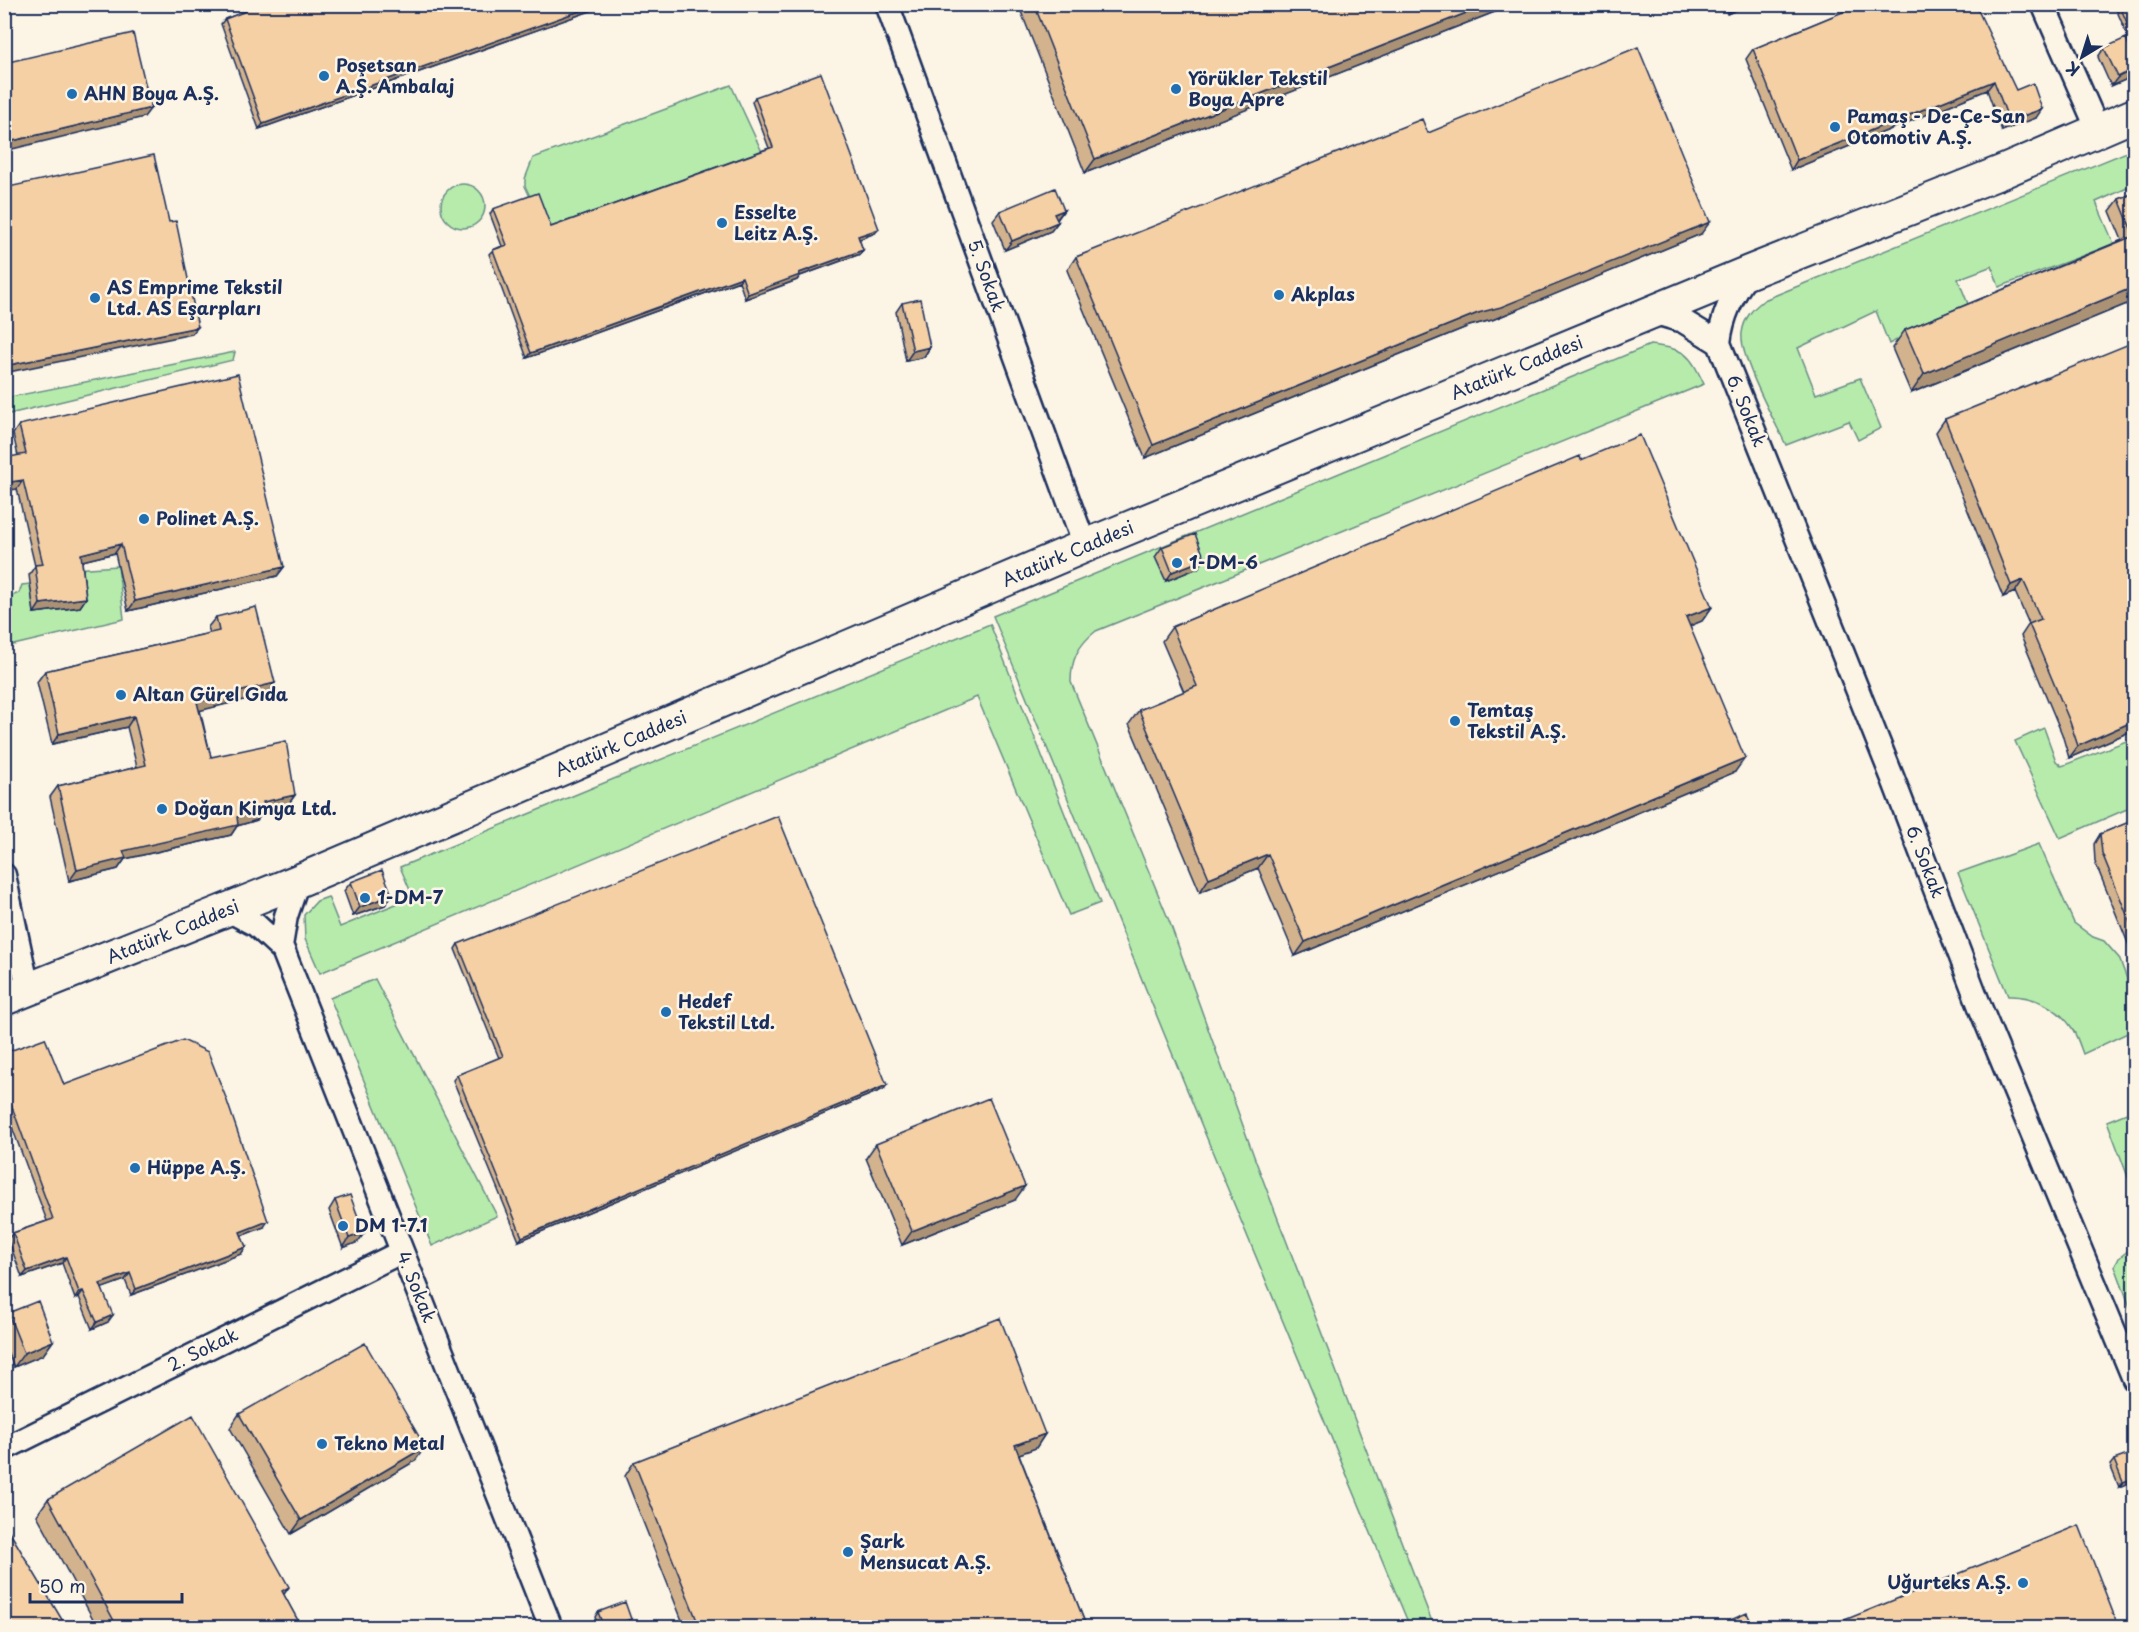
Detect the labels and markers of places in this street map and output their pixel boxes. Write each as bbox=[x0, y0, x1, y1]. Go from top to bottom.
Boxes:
place label: Poşetsan A.Ş. Ambalaj bbox=[336, 51, 454, 99]
place label: Yörükler Tekstil Boya Apre bbox=[1188, 64, 1328, 112]
marker: Poşetsan A.Ş. Ambalaj bbox=[317, 69, 331, 83]
place label: AHN Boya A.Ş. bbox=[84, 79, 219, 106]
marker: Yörükler Tekstil Boya Apre bbox=[1169, 82, 1183, 96]
marker: AHN Boya A.Ş. bbox=[65, 87, 79, 101]
place label: Pamaş - De-Çe-San Otomotiv A.Ş. bbox=[1847, 102, 2025, 150]
marker: Pamaş - De-Çe-San Otomotiv A.Ş. bbox=[1828, 120, 1842, 134]
place label: Esselte Leitz A.Ş. bbox=[734, 198, 818, 246]
marker: Esselte Leitz A.Ş. bbox=[715, 216, 729, 230]
place label: AS Emprime Tekstil Ltd. AS Eşarpları bbox=[107, 273, 283, 321]
place label: Akplas bbox=[1290, 280, 1355, 307]
marker: Akplas bbox=[1272, 288, 1286, 302]
marker: AS Emprime Tekstil Ltd. AS Eşarpları bbox=[88, 291, 102, 305]
place label: Polinet A.Ş. bbox=[156, 504, 259, 531]
marker: Polinet A.Ş. bbox=[137, 512, 151, 526]
place label: 1-DM-6 bbox=[1189, 548, 1258, 575]
marker: 1-DM-6 bbox=[1170, 556, 1184, 570]
place label: Altan Gürel Gıda bbox=[133, 680, 289, 707]
marker: Altan Gürel Gıda bbox=[114, 688, 128, 702]
place label: Temtaş Tekstil A.Ş. bbox=[1467, 696, 1566, 744]
marker: Temtaş Tekstil A.Ş. bbox=[1448, 714, 1462, 728]
place label: Doğan Kimya Ltd. bbox=[174, 794, 337, 821]
marker: Doğan Kimya Ltd. bbox=[155, 802, 169, 816]
place label: 1-DM-7 bbox=[377, 883, 444, 910]
marker: 1-DM-7 bbox=[358, 891, 372, 905]
place label: Hedef Tekstil Ltd. bbox=[678, 987, 775, 1035]
marker: Hedef Tekstil Ltd. bbox=[659, 1005, 673, 1019]
place label: Hüppe A.Ş. bbox=[147, 1153, 246, 1180]
marker: Hüppe A.Ş. bbox=[128, 1161, 142, 1175]
place label: DM 1-7.1 bbox=[355, 1211, 428, 1238]
marker: DM 1-7.1 bbox=[336, 1219, 350, 1233]
place label: Tekno Metal bbox=[334, 1429, 445, 1456]
marker: Tekno Metal bbox=[315, 1437, 329, 1451]
place label: Şark Mensucat A.Ş. bbox=[860, 1527, 991, 1575]
marker: Şark Mensucat A.Ş. bbox=[841, 1545, 855, 1559]
place label: Uğurteks A.Ş. bbox=[1887, 1568, 2011, 1595]
marker: Uğurteks A.Ş. bbox=[2016, 1576, 2030, 1590]

